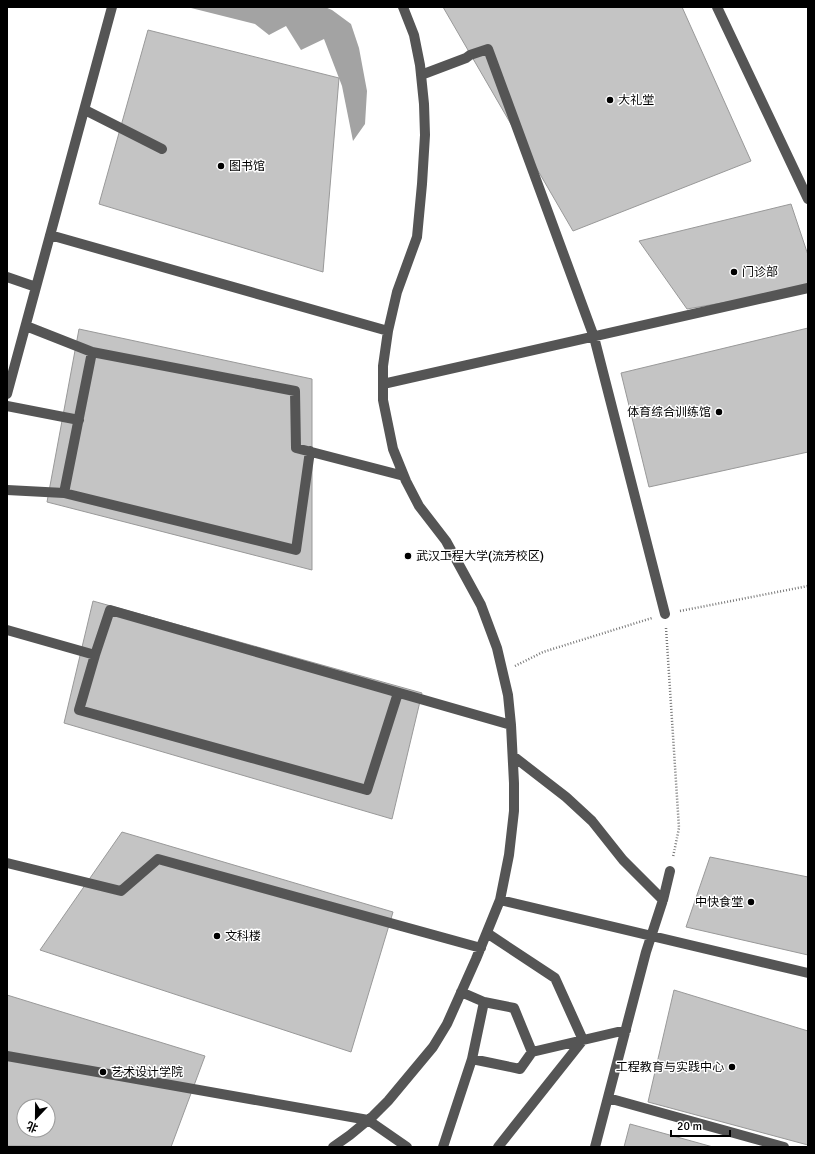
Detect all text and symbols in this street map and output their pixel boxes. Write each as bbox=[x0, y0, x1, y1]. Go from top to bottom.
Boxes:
place label: 大礼堂 bbox=[618, 93, 654, 108]
marker: 大礼堂 bbox=[605, 95, 615, 105]
place label: 图书馆 bbox=[229, 159, 265, 174]
marker: 图书馆 bbox=[216, 161, 226, 171]
place label: 门诊部 bbox=[742, 265, 778, 280]
marker: 门诊部 bbox=[729, 267, 739, 277]
place label: 体育综合训练馆 bbox=[627, 405, 711, 420]
marker: 体育综合训练馆 bbox=[714, 407, 724, 417]
place label: 武汉工程大学(流芳校区) bbox=[416, 549, 544, 564]
marker: 武汉工程大学(流芳校区) bbox=[403, 551, 413, 561]
place label: 中快食堂 bbox=[695, 895, 743, 910]
marker: 中快食堂 bbox=[746, 897, 756, 907]
place label: 文科楼 bbox=[225, 929, 261, 944]
marker: 文科楼 bbox=[212, 931, 222, 941]
place label: 工程教育与实践中心 bbox=[616, 1060, 724, 1075]
marker: 工程教育与实践中心 bbox=[727, 1062, 737, 1072]
place label: 艺术设计学院 bbox=[111, 1065, 183, 1080]
marker: 艺术设计学院 bbox=[98, 1067, 108, 1077]
north arrow bbox=[16, 1098, 56, 1138]
scale bar bbox=[671, 1112, 730, 1138]
text: 北 bbox=[25, 1119, 40, 1135]
text: 20 m bbox=[677, 1119, 702, 1134]

